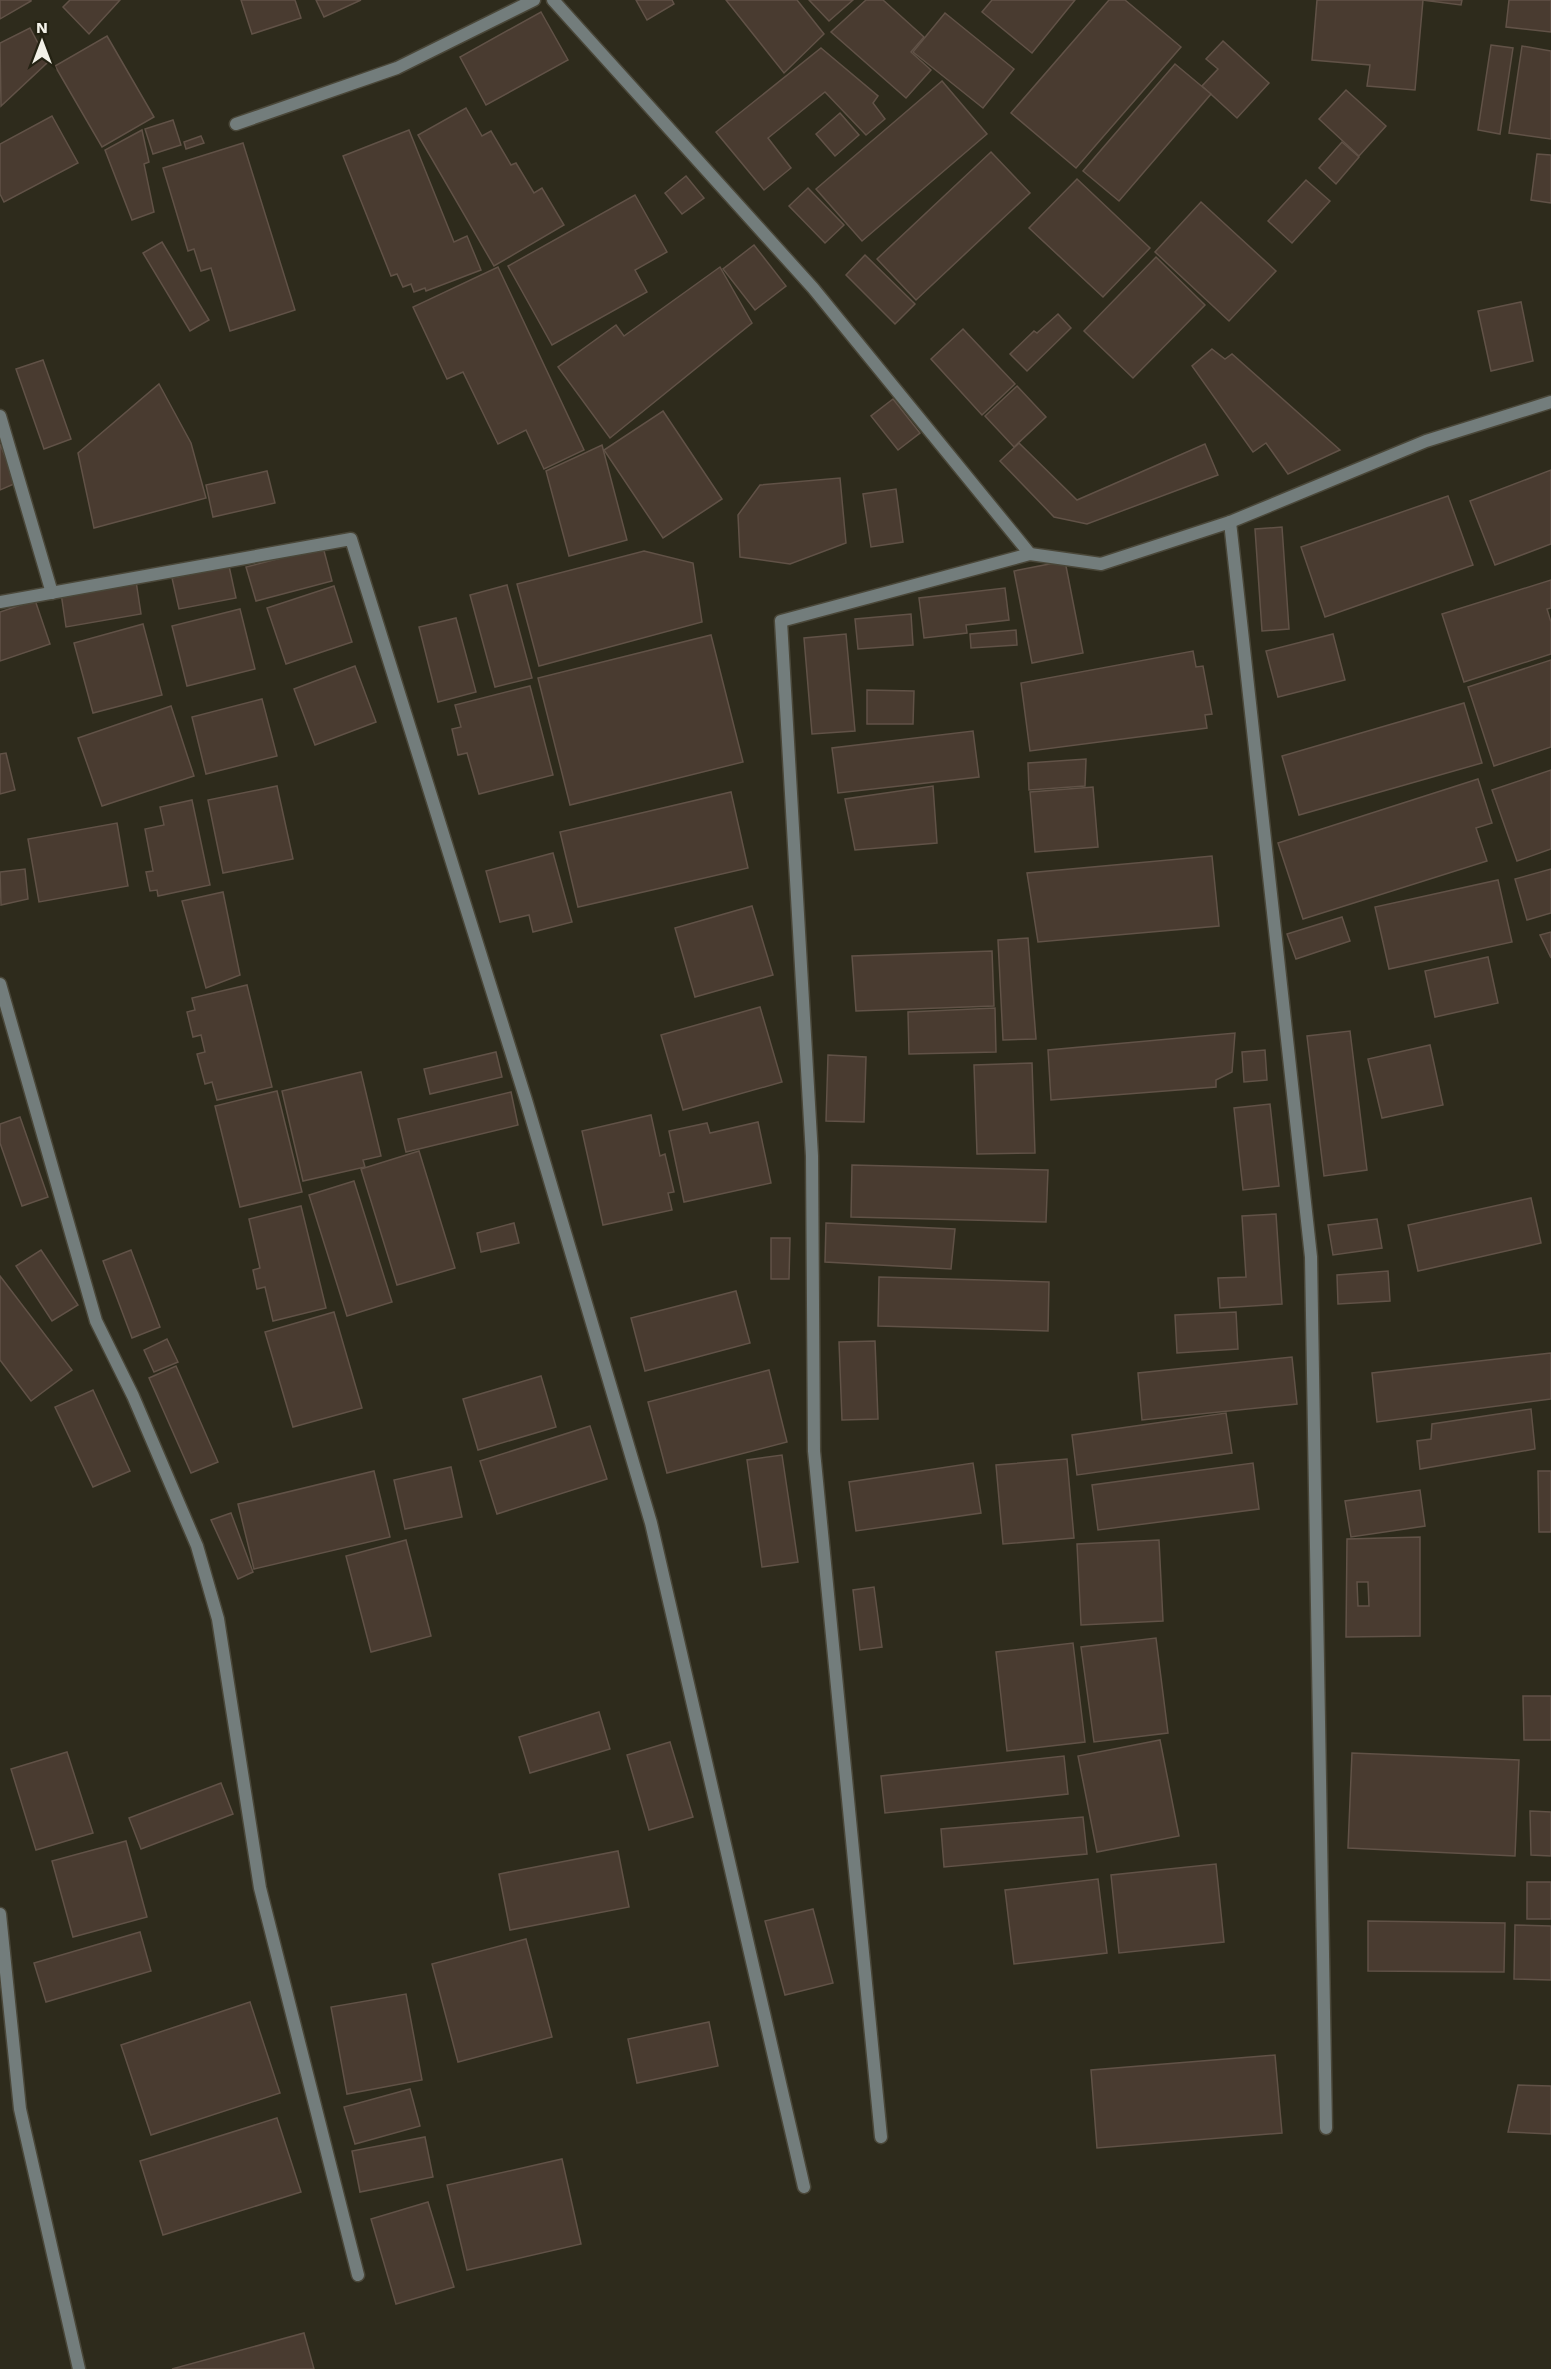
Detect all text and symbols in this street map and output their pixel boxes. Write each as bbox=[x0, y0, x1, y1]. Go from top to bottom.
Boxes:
north arrow bbox=[12, 12, 72, 72]
text: N bbox=[36, 18, 48, 37]

